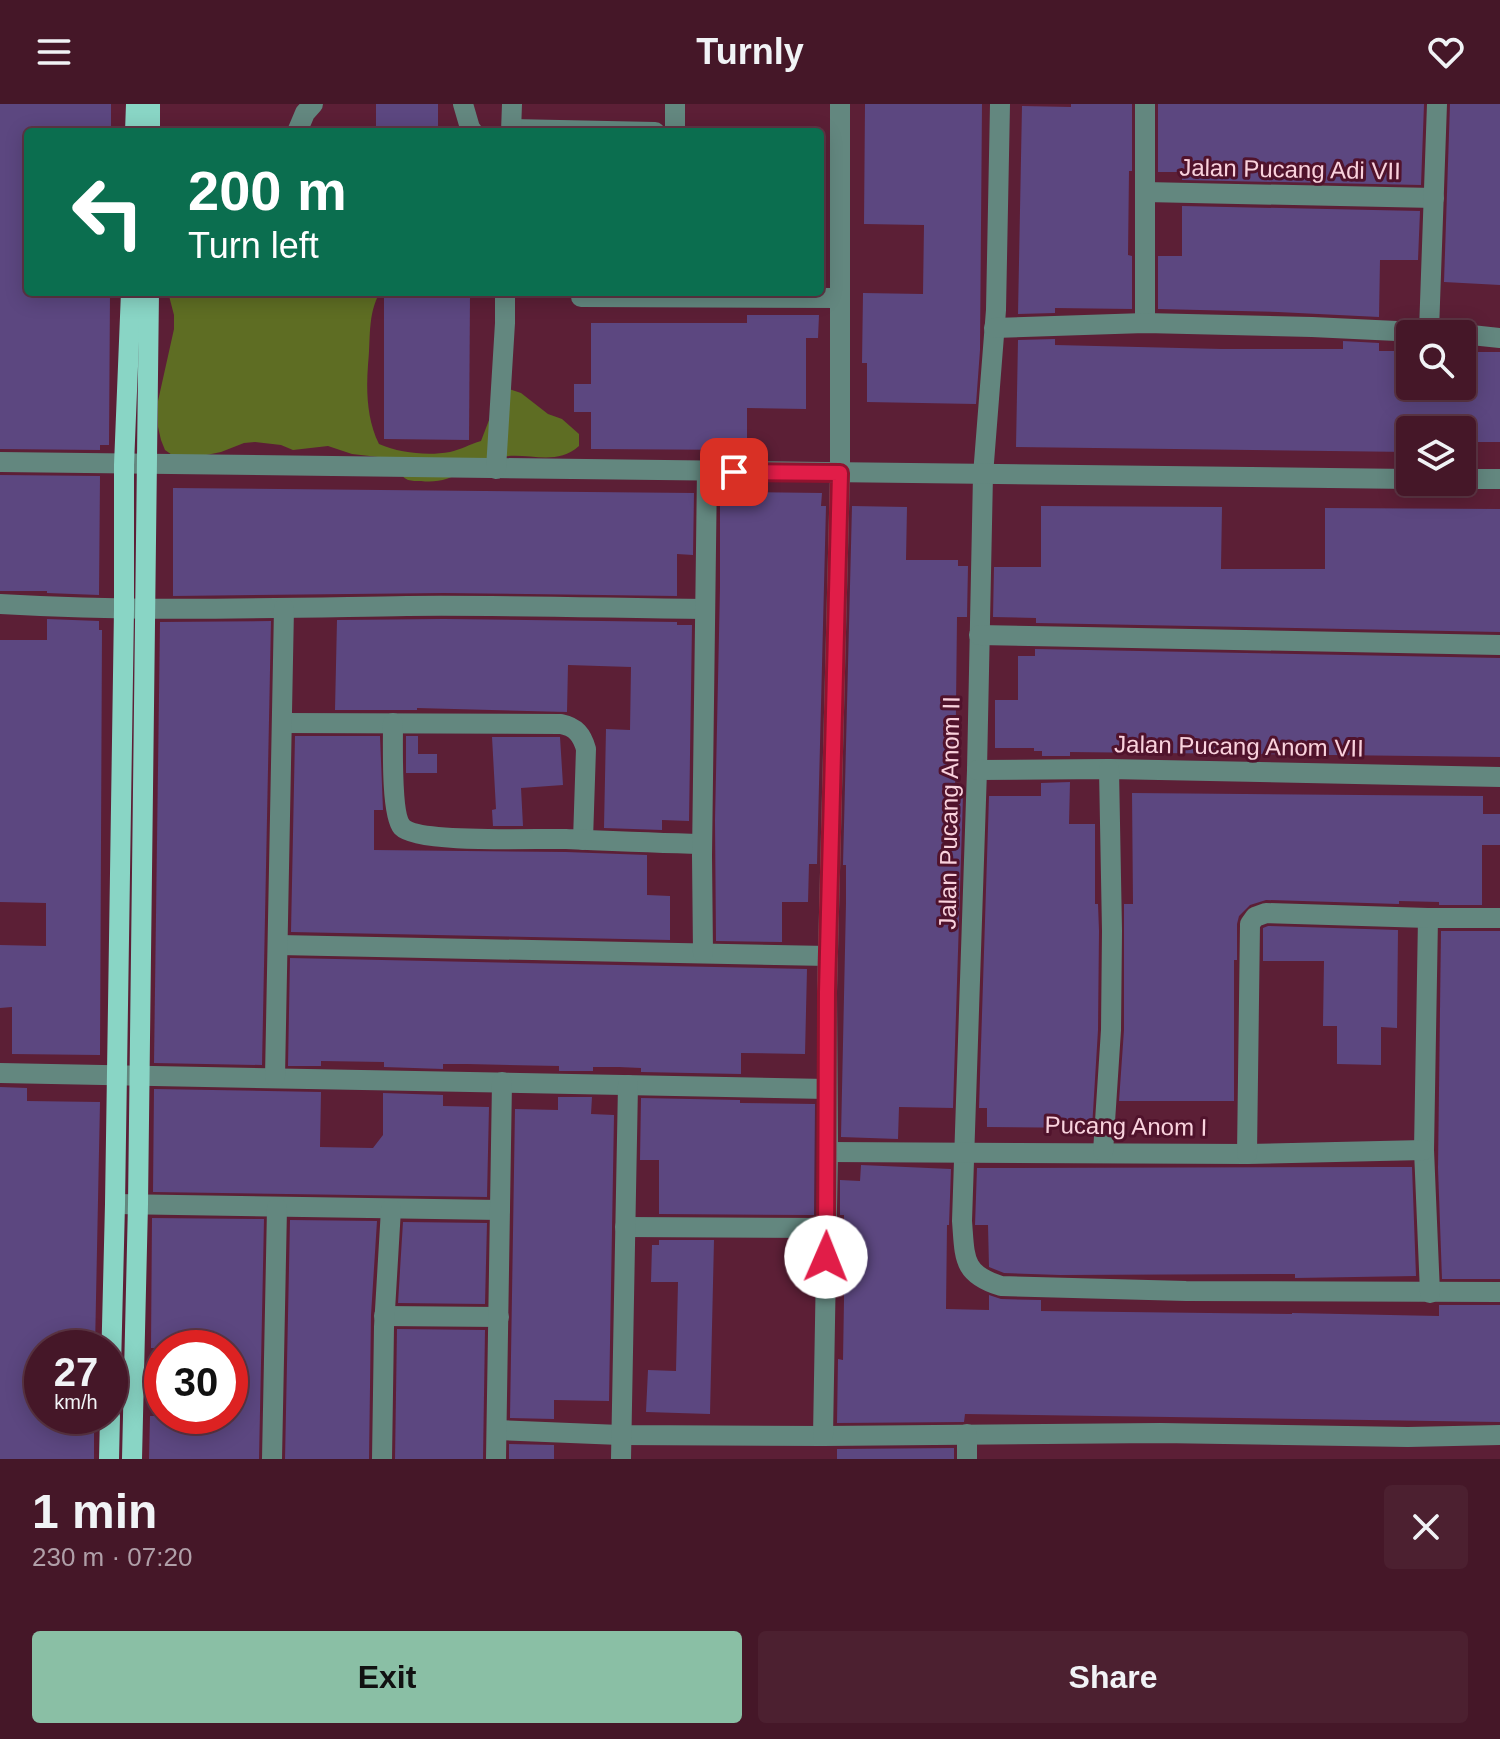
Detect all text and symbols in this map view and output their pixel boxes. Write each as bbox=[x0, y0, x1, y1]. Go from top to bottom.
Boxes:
icon: menu bbox=[32, 30, 76, 74]
icon: heart bbox=[1424, 30, 1468, 74]
text: Turnly bbox=[696, 31, 804, 72]
street label: Jalan Pucang Adi VII bbox=[1179, 154, 1401, 184]
text: 200 m bbox=[188, 159, 347, 222]
icon: left bbox=[56, 160, 160, 264]
text: Turn left bbox=[188, 225, 319, 266]
map controls bbox=[1396, 320, 1476, 496]
button: search bbox=[1396, 320, 1476, 400]
button: layers bbox=[1396, 416, 1476, 496]
pin bbox=[700, 438, 768, 506]
icon: arrive bbox=[712, 450, 756, 494]
street label: Jalan Pucang Anom II bbox=[933, 696, 965, 930]
street label: Jalan Pucang Anom VII bbox=[1114, 730, 1364, 762]
street label: Pucang Anom I bbox=[1044, 1111, 1208, 1141]
position arrow bbox=[784, 1215, 868, 1299]
speed limit sign: 30 bbox=[144, 1330, 248, 1434]
text: 27 bbox=[54, 1350, 98, 1394]
text: km/h bbox=[54, 1391, 98, 1413]
text: 1 min bbox=[32, 1485, 157, 1538]
button: close bbox=[1384, 1485, 1468, 1569]
text: 230 m · 07:20 bbox=[32, 1542, 192, 1572]
button: Exit bbox=[32, 1631, 742, 1723]
button: Share bbox=[758, 1631, 1468, 1723]

